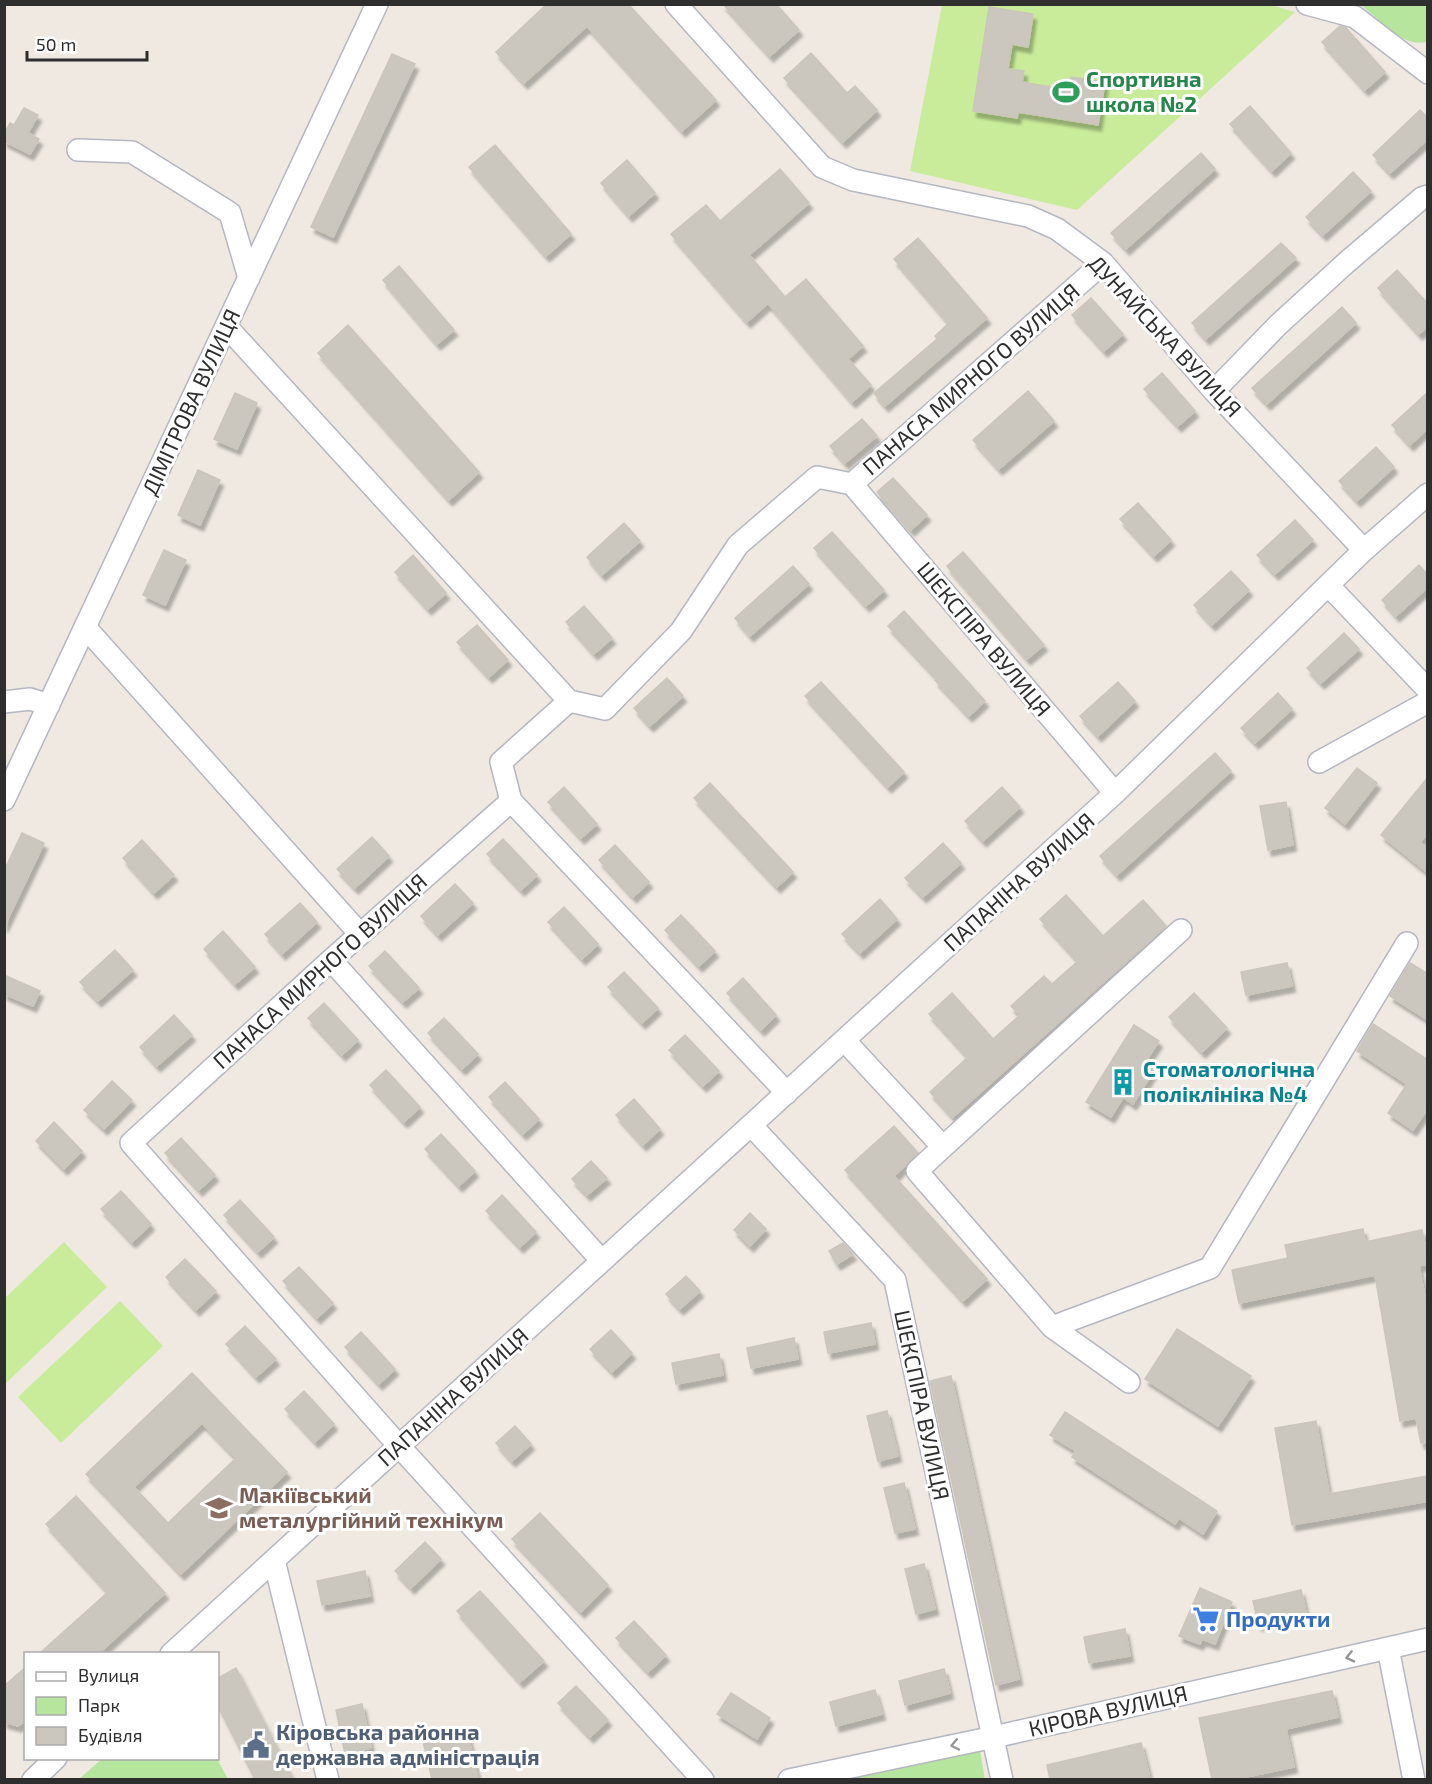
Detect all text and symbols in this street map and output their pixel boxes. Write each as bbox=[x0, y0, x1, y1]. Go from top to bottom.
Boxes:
scale bar bbox=[27, 24, 147, 62]
text: 50 m bbox=[36, 33, 76, 55]
place label: Спортивна школа №2 bbox=[1086, 65, 1202, 116]
sports icon: Спортивна школа №2 bbox=[1051, 77, 1081, 107]
street label: ДУНАЙСЬКА ВУЛИЦЯ bbox=[1084, 249, 1247, 422]
street label: ПАНАСА МИРНОГО ВУЛИЦЯ bbox=[857, 277, 1084, 479]
street label: ДІМІТРОВА ВУЛИЦЯ bbox=[136, 305, 245, 499]
street label: ШЕКСПІРА ВУЛИЦЯ bbox=[913, 556, 1057, 721]
street label: ПАПАНІНА ВУЛИЦЯ bbox=[938, 807, 1099, 956]
street label: ПАНАСА МИРНОГО ВУЛИЦЯ bbox=[207, 867, 432, 1073]
place label: Стоматологічна поліклініка №4 bbox=[1143, 1055, 1315, 1106]
building icon: Стоматологічна поліклініка №4 bbox=[1108, 1067, 1138, 1097]
street label: ШЕКСПІРА ВУЛИЦЯ bbox=[890, 1307, 956, 1502]
street label: ПАПАНІНА ВУЛИЦЯ bbox=[372, 1322, 533, 1471]
place label: Макіївський металургійний технікум bbox=[239, 1481, 504, 1532]
school or university icon: Макіївський металургійний технікум bbox=[204, 1493, 234, 1523]
supermarket icon: Продукти bbox=[1191, 1604, 1221, 1634]
place label: Продукти bbox=[1226, 1605, 1330, 1631]
one-way arrow bbox=[1345, 1649, 1355, 1662]
legend bbox=[24, 1652, 219, 1760]
text: Вулиця bbox=[78, 1664, 139, 1686]
street label: КІРОВА ВУЛИЦЯ bbox=[1026, 1679, 1190, 1741]
text: Парк bbox=[78, 1694, 120, 1716]
place label: Кіровська районна державна адміністрація bbox=[276, 1718, 540, 1769]
text: Будівля bbox=[78, 1724, 142, 1746]
public building icon: Кіровська районна державна адміністрація bbox=[241, 1730, 271, 1760]
one-way arrow bbox=[950, 1738, 960, 1751]

